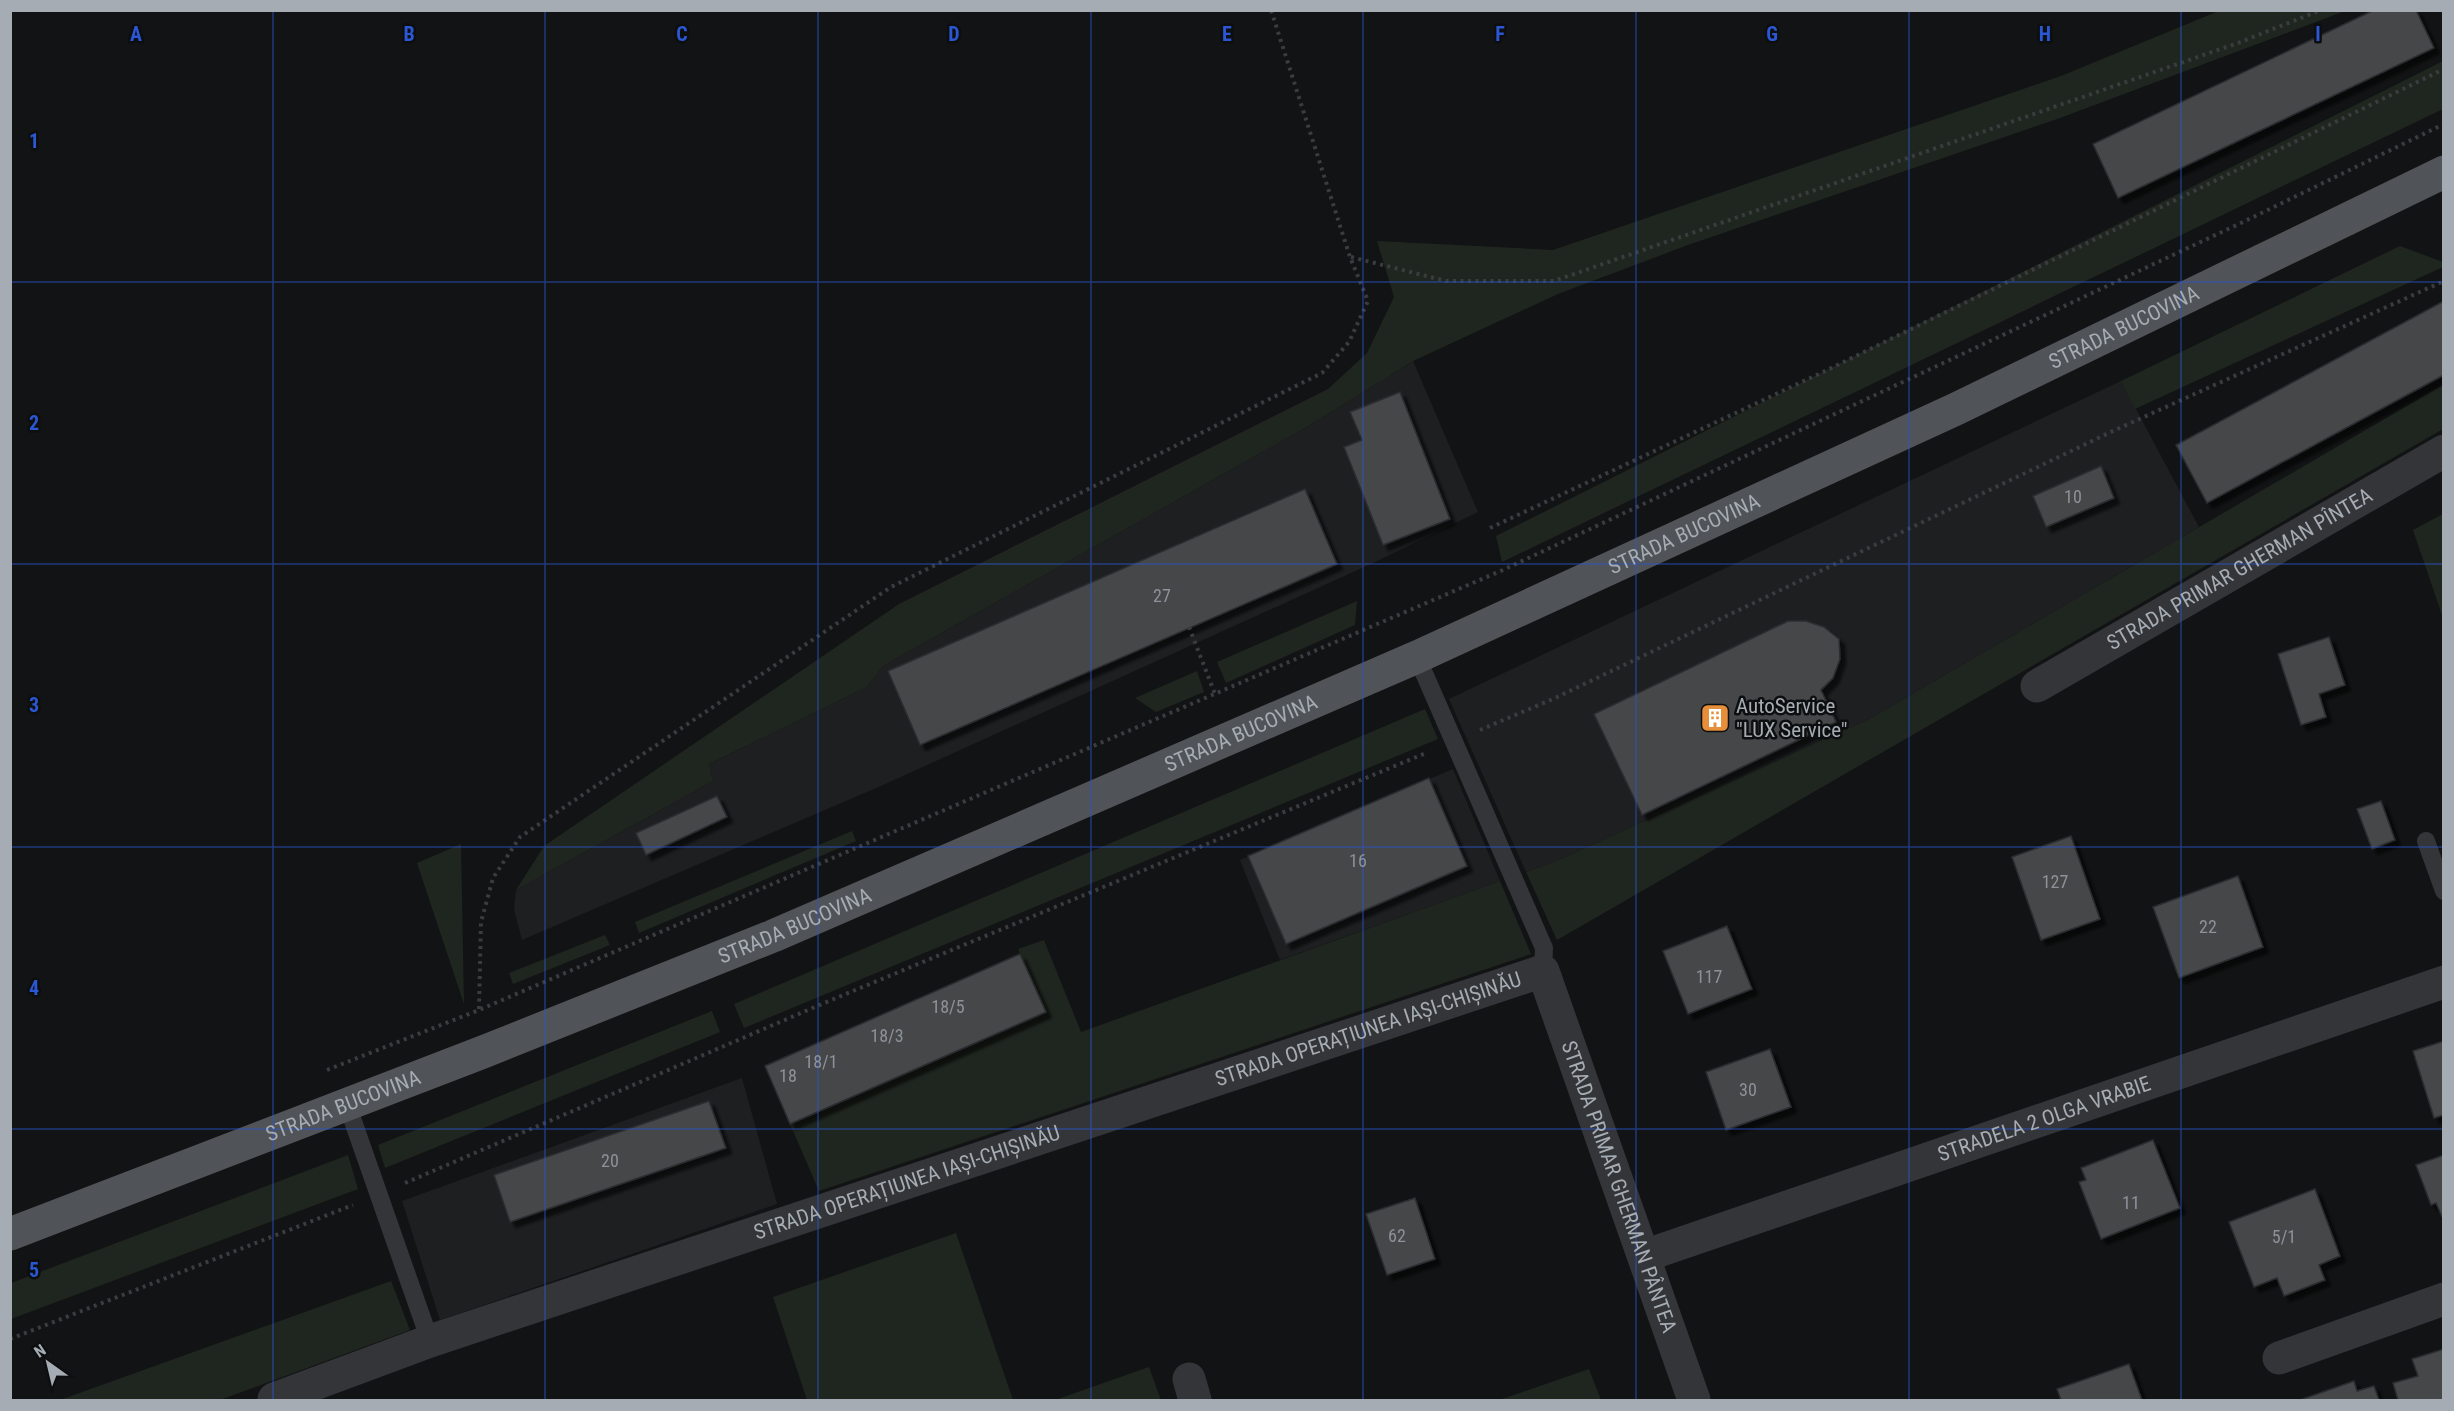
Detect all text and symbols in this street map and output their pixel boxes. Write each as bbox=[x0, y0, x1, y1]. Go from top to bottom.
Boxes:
text: A bbox=[130, 22, 142, 46]
text: B bbox=[403, 22, 415, 46]
text: C bbox=[676, 22, 688, 46]
text: D bbox=[948, 22, 960, 46]
text: E bbox=[1222, 22, 1232, 46]
text: F bbox=[1495, 22, 1505, 46]
text: G bbox=[1766, 22, 1778, 46]
text: H bbox=[2039, 22, 2051, 46]
text: I bbox=[2315, 22, 2321, 46]
text: 1 bbox=[29, 129, 39, 153]
street label: STRADA BUCOVINA bbox=[2045, 281, 2203, 374]
text: 2 bbox=[29, 411, 39, 435]
street label: STRADA PRIMAR GHERMAN PÎNTEA bbox=[2103, 483, 2377, 655]
house number: 10 bbox=[2064, 486, 2082, 507]
street label: STRADA BUCOVINA bbox=[1605, 489, 1764, 579]
house number: 27 bbox=[1153, 585, 1171, 606]
street label: STRADA BUCOVINA bbox=[1161, 690, 1321, 777]
text: 3 bbox=[29, 693, 39, 717]
place label: AutoService "LUX Service" bbox=[1736, 694, 1848, 742]
building icon: AutoService "LUX Service" bbox=[1699, 702, 1731, 734]
house number: 16 bbox=[1349, 850, 1367, 871]
house number: 127 bbox=[2042, 871, 2068, 892]
street label: STRADA BUCOVINA bbox=[715, 883, 875, 969]
house number: 22 bbox=[2199, 916, 2217, 937]
house number: 117 bbox=[1696, 966, 1722, 987]
street label: STRADA OPERAȚIUNEA IAȘI-CHIȘINĂU bbox=[1212, 967, 1524, 1091]
text: 4 bbox=[29, 976, 39, 1000]
house number: 18/5 bbox=[931, 996, 965, 1017]
house number: 18/3 bbox=[870, 1025, 904, 1046]
street label: STRADA PRIMAR GHERMAN PÂNTEA bbox=[1557, 1038, 1681, 1336]
house number: 18/1 bbox=[804, 1051, 838, 1072]
street label: STRADA BUCOVINA bbox=[262, 1065, 424, 1146]
house number: 18 bbox=[779, 1065, 797, 1086]
street label: STRADELA 2 OLGA VRABIE bbox=[1935, 1071, 2154, 1166]
house number: 30 bbox=[1739, 1079, 1757, 1100]
street label: STRADA OPERAȚIUNEA IAȘI-CHIȘINĂU bbox=[751, 1120, 1063, 1244]
house number: 20 bbox=[601, 1150, 619, 1171]
house number: 11 bbox=[2122, 1192, 2140, 1213]
house number: 62 bbox=[1388, 1225, 1406, 1246]
house number: 5/1 bbox=[2272, 1226, 2296, 1247]
text: 5 bbox=[29, 1258, 39, 1282]
north arrow bbox=[18, 1333, 78, 1393]
text: N bbox=[31, 1340, 49, 1362]

